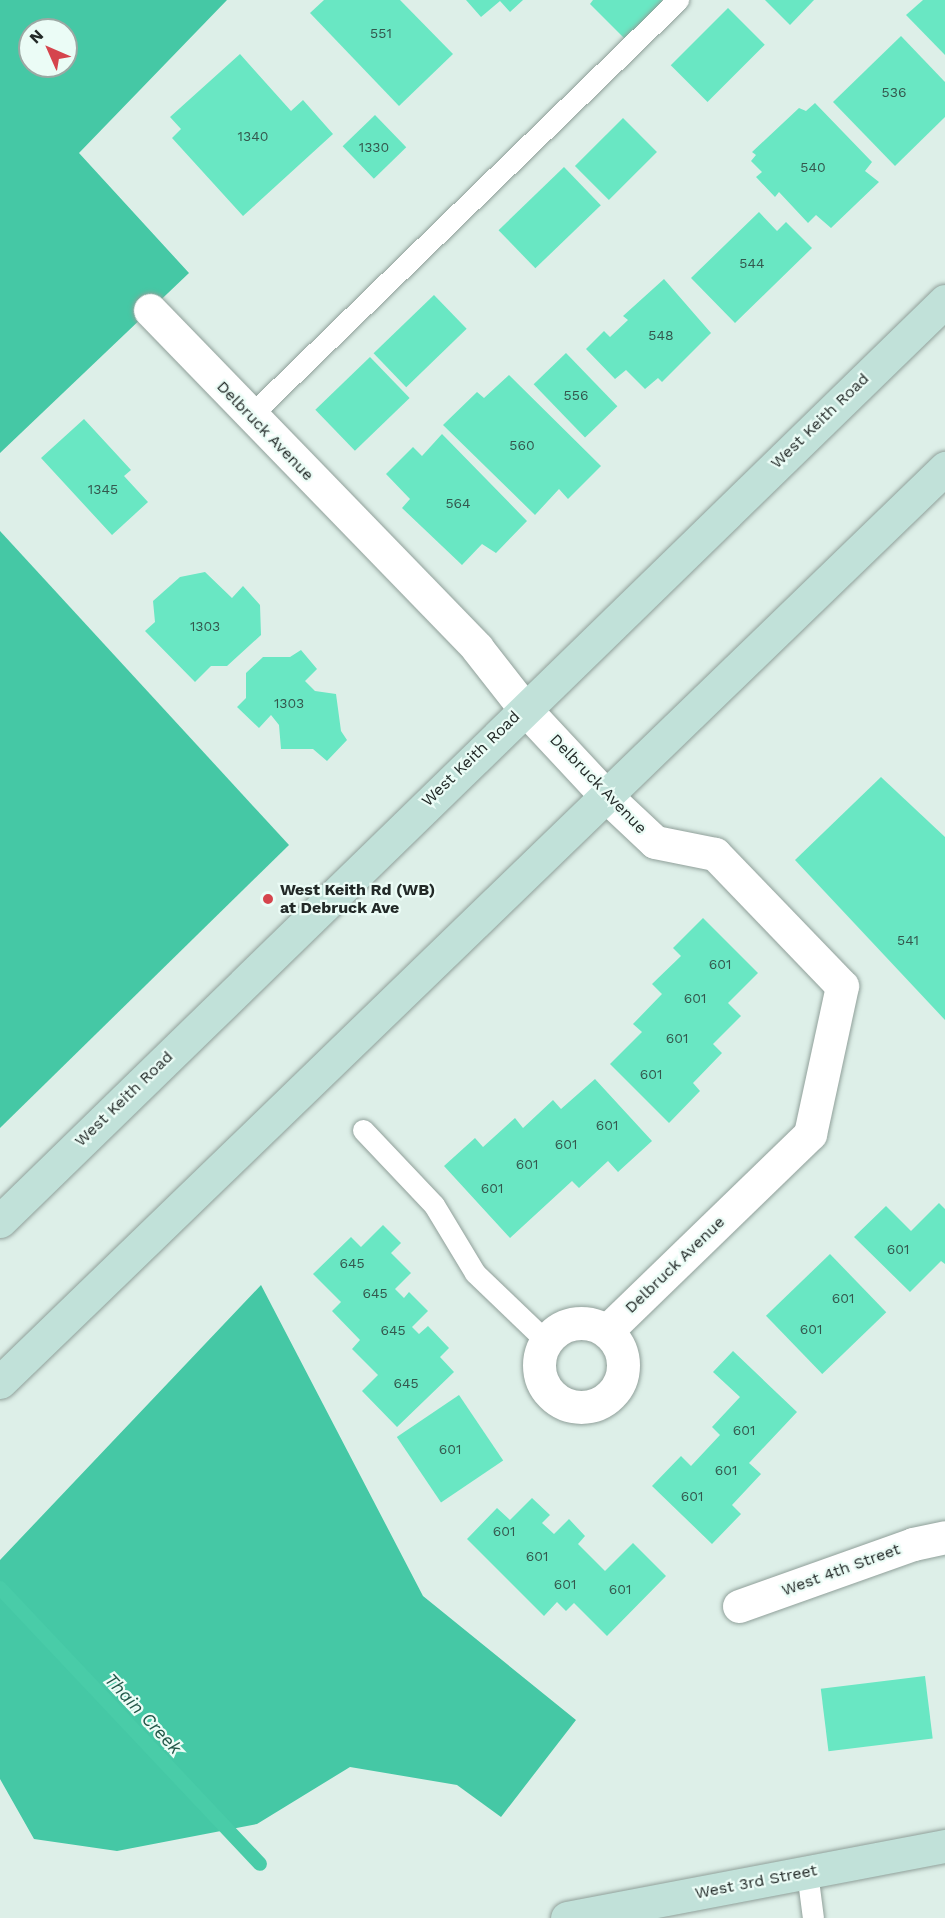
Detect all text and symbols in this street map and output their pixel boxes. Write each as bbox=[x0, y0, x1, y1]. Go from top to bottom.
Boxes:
north arrow bbox=[18, 18, 78, 78]
text: N bbox=[25, 25, 47, 47]
house number: 551 bbox=[370, 25, 392, 41]
house number: 536 bbox=[882, 84, 906, 100]
house number: 1340 bbox=[238, 128, 268, 144]
house number: 1330 bbox=[359, 139, 389, 155]
house number: 540 bbox=[800, 159, 826, 175]
house number: 544 bbox=[739, 255, 765, 271]
house number: 548 bbox=[648, 327, 674, 343]
street label: West Keith Road bbox=[767, 369, 873, 473]
street label: Delbruck Avenue bbox=[212, 377, 318, 485]
house number: 556 bbox=[564, 387, 588, 403]
house number: 560 bbox=[509, 437, 535, 453]
house number: 1345 bbox=[88, 481, 118, 497]
house number: 564 bbox=[445, 495, 471, 511]
house number: 1303 bbox=[190, 618, 220, 634]
house number: 1303 bbox=[274, 695, 304, 711]
street label: West Keith Road bbox=[418, 707, 524, 811]
street label: Delbruck Avenue bbox=[545, 730, 651, 838]
place label: West Keith Rd (WB) at Debruck Ave bbox=[280, 880, 435, 918]
marker: West Keith Rd (WB) at Debruck Ave bbox=[261, 892, 275, 906]
house number: 541 bbox=[897, 932, 919, 948]
house number: 601 bbox=[709, 956, 731, 972]
house number: 601 bbox=[684, 990, 706, 1006]
house number: 601 bbox=[666, 1030, 688, 1046]
street label: West Keith Road bbox=[71, 1047, 177, 1151]
house number: 601 bbox=[640, 1066, 662, 1082]
house number: 601 bbox=[596, 1117, 618, 1133]
house number: 601 bbox=[555, 1136, 577, 1152]
house number: 601 bbox=[516, 1156, 538, 1172]
house number: 601 bbox=[481, 1180, 503, 1196]
street label: Delbruck Avenue bbox=[621, 1212, 729, 1318]
house number: 601 bbox=[887, 1241, 909, 1257]
house number: 645 bbox=[339, 1255, 365, 1271]
house number: 645 bbox=[362, 1285, 388, 1301]
house number: 601 bbox=[832, 1290, 854, 1306]
house number: 601 bbox=[800, 1321, 822, 1337]
house number: 645 bbox=[380, 1322, 406, 1338]
house number: 645 bbox=[393, 1375, 419, 1391]
house number: 601 bbox=[733, 1422, 755, 1438]
house number: 601 bbox=[439, 1441, 461, 1457]
house number: 601 bbox=[715, 1462, 737, 1478]
house number: 601 bbox=[681, 1488, 703, 1504]
house number: 601 bbox=[493, 1523, 515, 1539]
street label: West 4th Street bbox=[779, 1540, 903, 1600]
house number: 601 bbox=[526, 1548, 548, 1564]
house number: 601 bbox=[554, 1576, 576, 1592]
house number: 601 bbox=[609, 1581, 631, 1597]
water label: Thain Creek bbox=[100, 1669, 186, 1759]
street label: West 3rd Street bbox=[693, 1861, 819, 1903]

